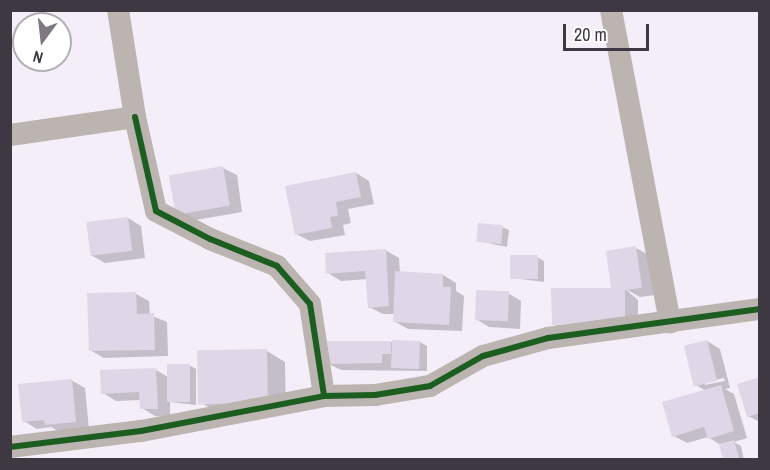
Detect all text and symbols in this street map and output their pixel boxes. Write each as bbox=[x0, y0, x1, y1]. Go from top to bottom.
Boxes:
north arrow bbox=[12, 12, 72, 72]
scale bar bbox=[566, 12, 652, 50]
text: 20 m bbox=[574, 22, 607, 47]
text: N bbox=[30, 46, 45, 69]

